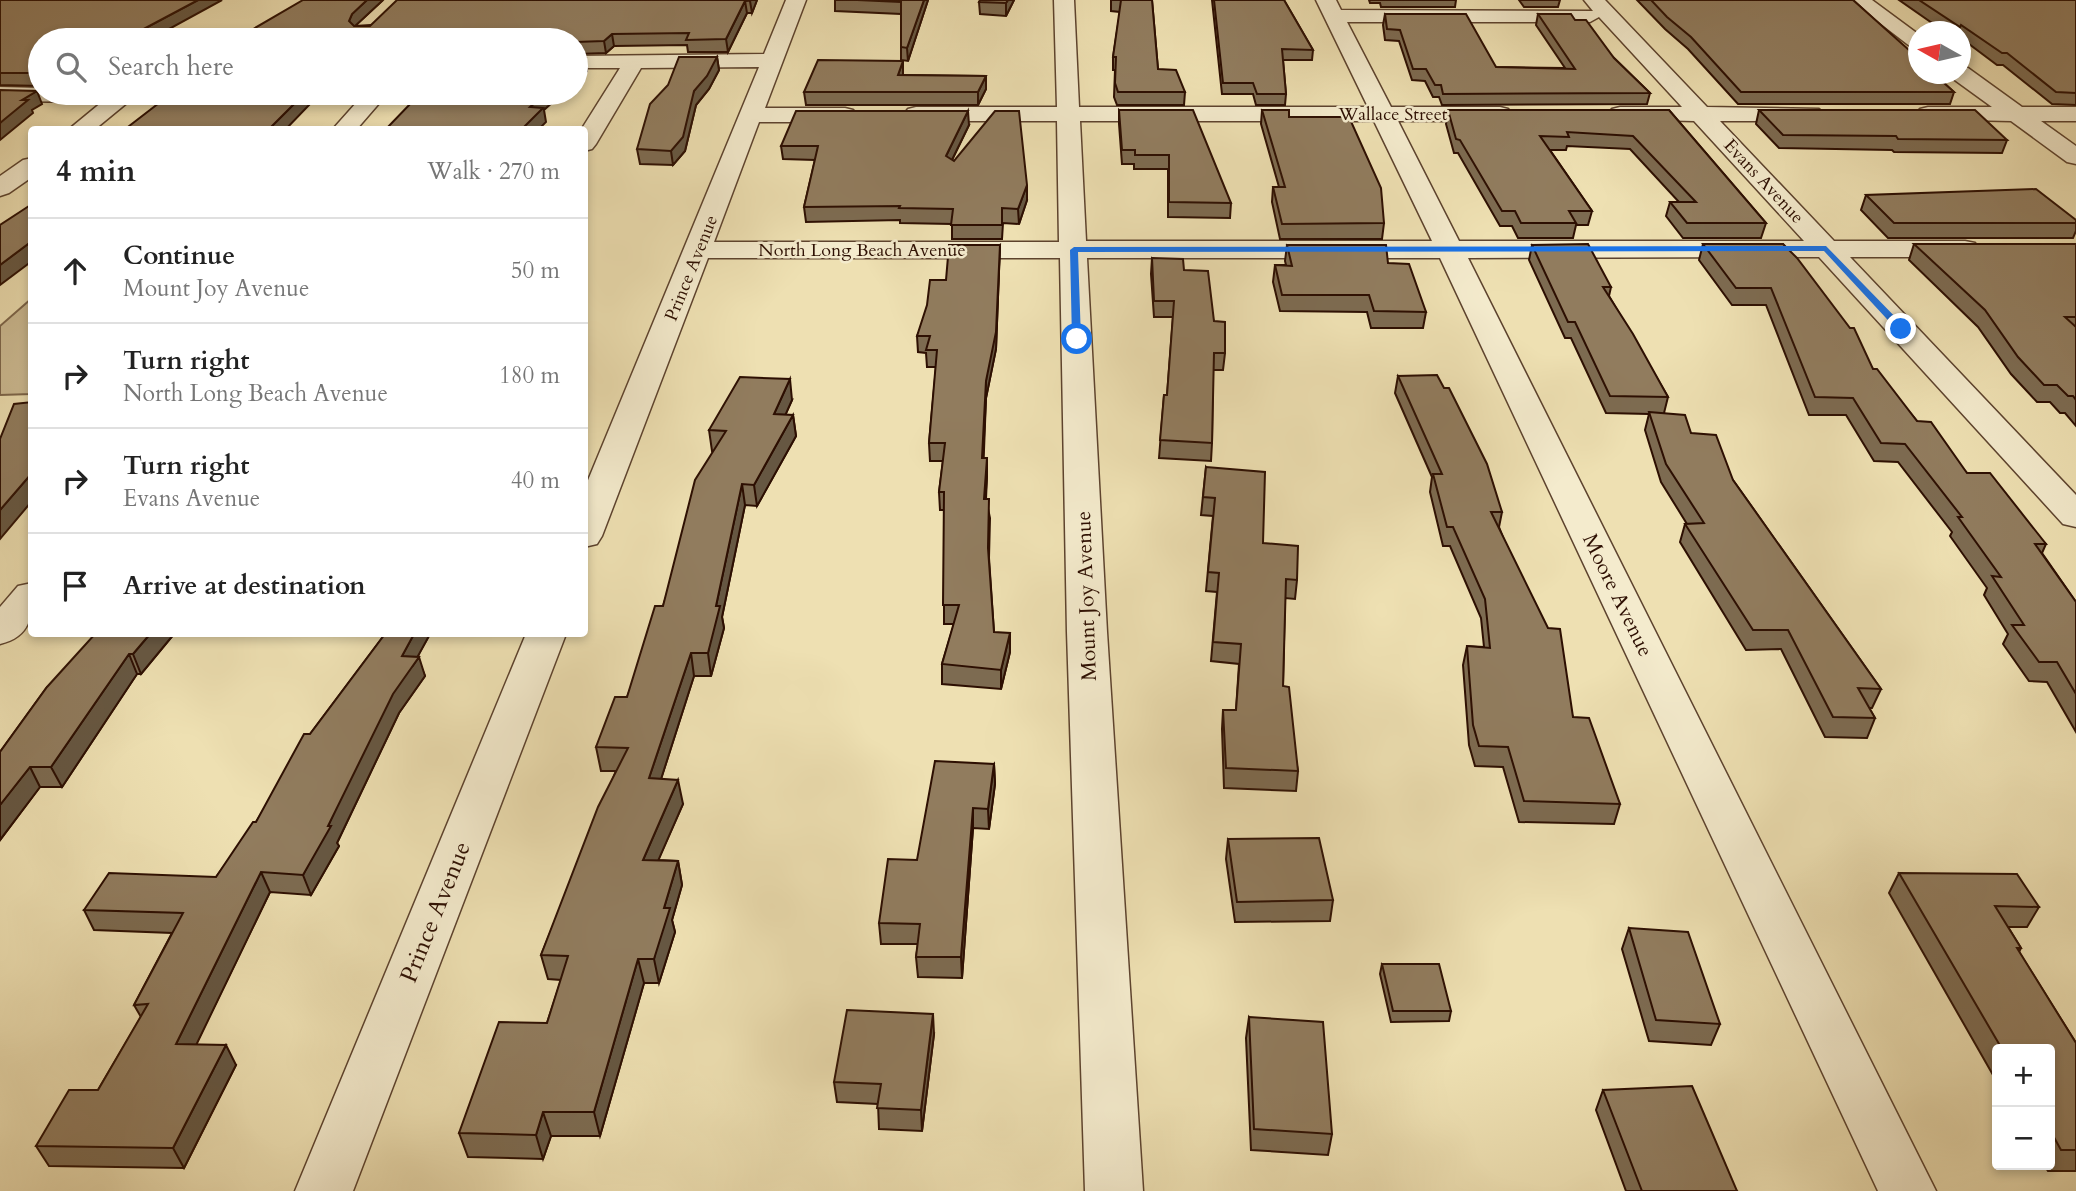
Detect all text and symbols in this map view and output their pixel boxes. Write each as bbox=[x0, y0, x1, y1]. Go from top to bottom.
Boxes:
north arrow bbox=[1908, 21, 1971, 84]
search box bbox=[28, 28, 588, 105]
icon: search bbox=[52, 48, 90, 86]
text: Search here bbox=[108, 49, 234, 84]
street label: Wallace Street bbox=[1337, 102, 1448, 127]
street label: Evans Avenue bbox=[1718, 134, 1809, 229]
text: 4 min bbox=[56, 151, 136, 192]
text: Walk · 270 m bbox=[427, 156, 560, 187]
street label: Prince Avenue bbox=[659, 212, 724, 325]
text: Continue bbox=[123, 238, 235, 273]
street label: North Long Beach Avenue bbox=[758, 238, 966, 263]
icon: ahead bbox=[56, 252, 94, 290]
text: 50 m bbox=[511, 255, 560, 286]
text: Mount Joy Avenue bbox=[123, 273, 309, 304]
route end bbox=[1885, 313, 1916, 344]
route start bbox=[1061, 323, 1092, 354]
text: Turn right bbox=[123, 343, 250, 378]
icon: right bbox=[56, 357, 94, 395]
text: 180 m bbox=[499, 360, 560, 391]
text: North Long Beach Avenue bbox=[123, 378, 388, 409]
text: Turn right bbox=[123, 448, 250, 483]
icon: right bbox=[56, 462, 94, 500]
text: 40 m bbox=[511, 465, 560, 496]
text: Evans Avenue bbox=[123, 483, 260, 514]
street label: Mount Joy Avenue bbox=[1069, 510, 1104, 682]
street label: Moore Avenue bbox=[1575, 529, 1660, 662]
icon: arrive bbox=[56, 567, 94, 605]
text: Arrive at destination bbox=[123, 568, 366, 603]
street label: Prince Avenue bbox=[392, 837, 479, 988]
map controls bbox=[1992, 1044, 2055, 1170]
button: + bbox=[1992, 1044, 2055, 1107]
button: − bbox=[1992, 1107, 2055, 1170]

